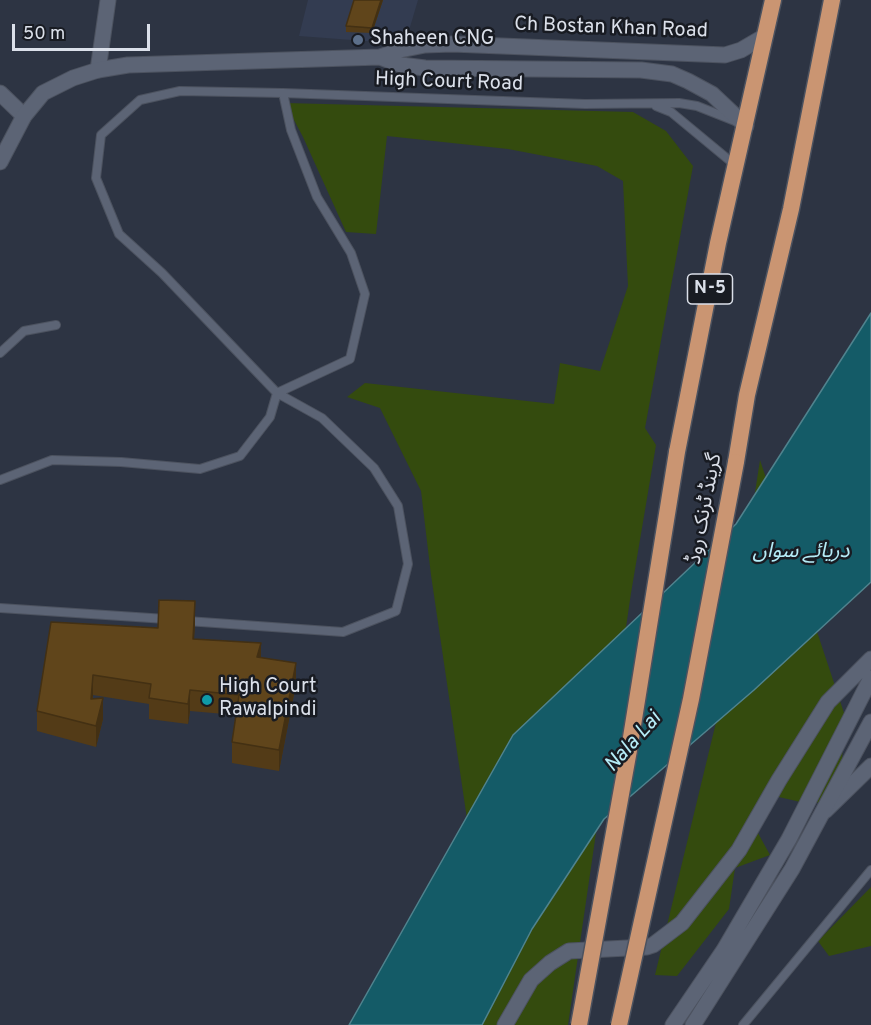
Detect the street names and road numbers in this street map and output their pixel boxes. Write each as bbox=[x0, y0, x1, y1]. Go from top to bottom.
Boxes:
street label: Ch Bostan Khan Road bbox=[514, 14, 708, 44]
street label: High Court Road bbox=[374, 68, 524, 98]
road number: N-5 bbox=[688, 274, 732, 304]
street label: گرینڈ ٹرنک روڈ bbox=[683, 452, 729, 566]

